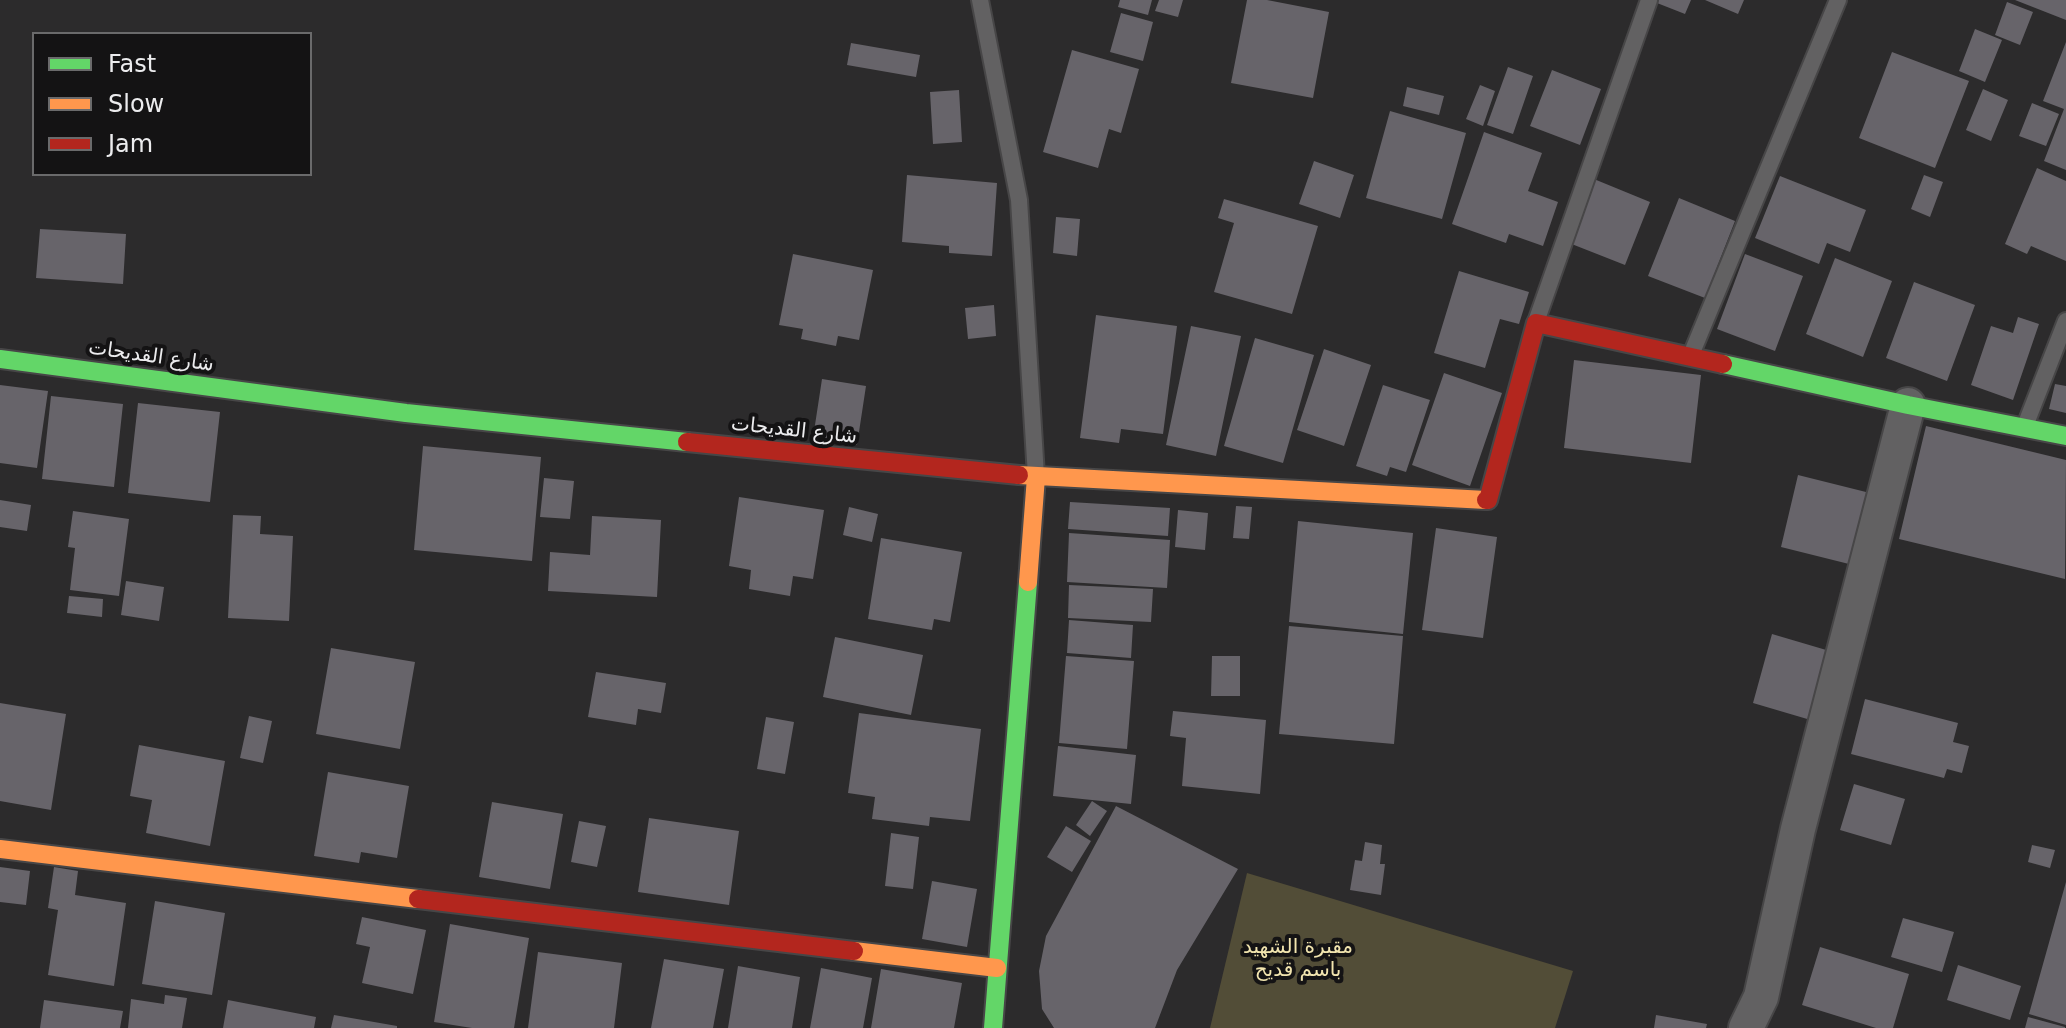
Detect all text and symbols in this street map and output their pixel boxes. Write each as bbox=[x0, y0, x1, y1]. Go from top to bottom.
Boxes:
legend bbox=[32, 32, 312, 176]
text: Fast bbox=[108, 50, 156, 78]
text: Slow bbox=[108, 90, 164, 118]
text: Jam bbox=[108, 130, 153, 158]
street label: شارع القديحات bbox=[87, 336, 215, 378]
street label: شارع القديحات bbox=[730, 412, 858, 450]
park label: مقبرة الشهيد باسم قديح bbox=[1243, 936, 1353, 983]

